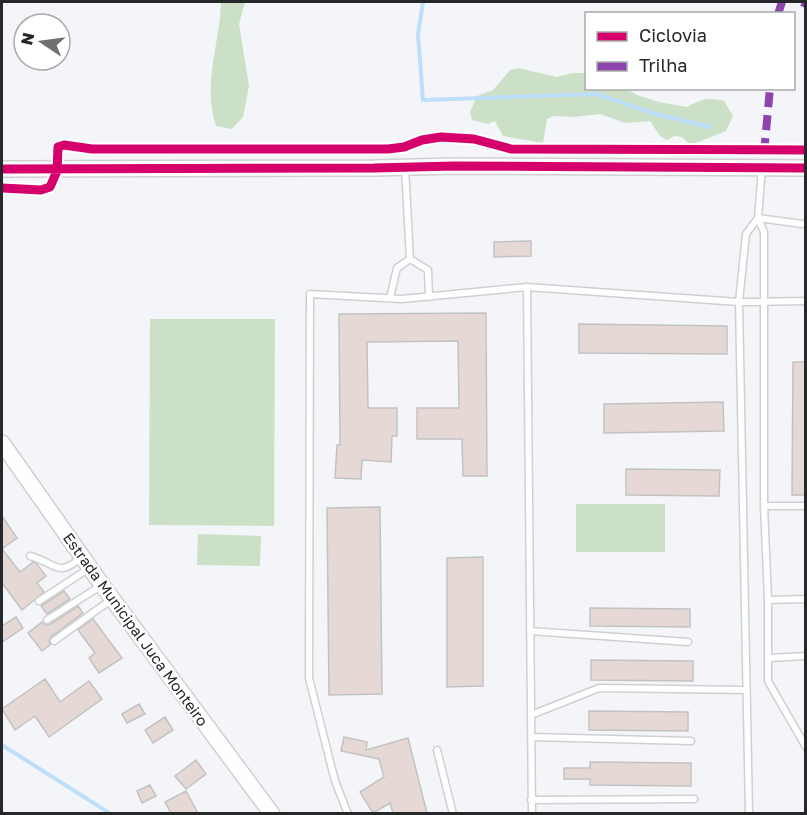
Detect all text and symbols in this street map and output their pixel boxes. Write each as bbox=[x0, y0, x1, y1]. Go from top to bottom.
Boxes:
north arrow bbox=[12, 12, 72, 72]
legend bbox=[585, 12, 795, 90]
text: Ciclovia bbox=[639, 24, 707, 46]
text: N bbox=[16, 30, 38, 47]
text: Trilha bbox=[639, 54, 687, 76]
street label: Estrada Municipal Juca Monteiro bbox=[60, 529, 212, 729]

